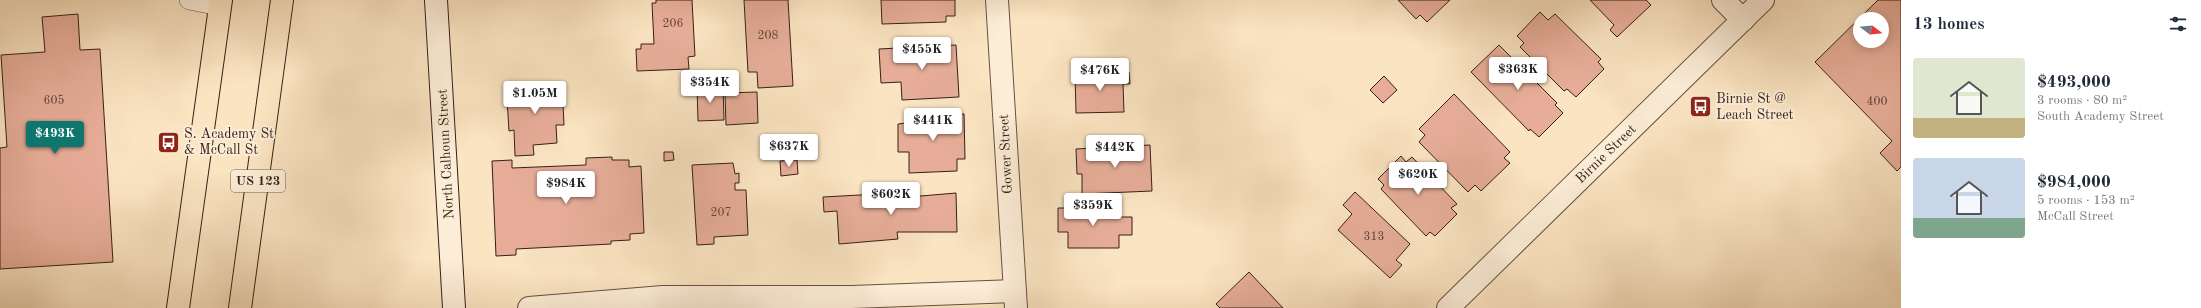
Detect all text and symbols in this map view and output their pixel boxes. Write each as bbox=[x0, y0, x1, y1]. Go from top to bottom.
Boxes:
north arrow bbox=[1853, 12, 1889, 48]
map controls bbox=[1853, 12, 1889, 48]
icon: filters bbox=[2167, 13, 2189, 35]
text: 13 homes bbox=[1913, 16, 1985, 33]
house number: 206 bbox=[663, 18, 683, 30]
house number: 208 bbox=[758, 30, 778, 42]
pin: $455K bbox=[894, 37, 950, 71]
text: $455K bbox=[902, 43, 942, 56]
pin: $363K bbox=[1490, 57, 1546, 91]
pin: $476K bbox=[1072, 58, 1128, 92]
text: $363K bbox=[1498, 63, 1538, 76]
text: $476K bbox=[1080, 64, 1120, 77]
pin: $354K bbox=[682, 70, 738, 104]
icon: home bbox=[1945, 74, 1993, 122]
text: $493,000 bbox=[2037, 74, 2111, 91]
text: $354K bbox=[690, 76, 730, 89]
pin: $1.05M bbox=[502, 81, 568, 115]
text: $1.05M bbox=[512, 87, 558, 100]
street label: North Calhoun Street bbox=[436, 88, 456, 220]
place label: Birnie St @ Leach Street bbox=[1716, 92, 1794, 122]
house number: 605 bbox=[44, 94, 64, 107]
bus stop icon: Birnie St @ Leach Street bbox=[1687, 94, 1713, 120]
text: 3 rooms · 80 m² bbox=[2037, 94, 2127, 107]
house number: 400 bbox=[1867, 96, 1887, 108]
pin: $441K bbox=[905, 108, 961, 142]
text: South Academy Street bbox=[2037, 110, 2164, 123]
street label: Gower Street bbox=[997, 113, 1015, 194]
text: $441K bbox=[913, 114, 953, 127]
pin: $493K bbox=[27, 121, 83, 155]
street label: Birnie Street bbox=[1573, 122, 1639, 186]
text: $493K bbox=[35, 127, 75, 140]
place label: S. Academy St & McCall St bbox=[184, 127, 274, 157]
bus stop icon: S. Academy St & McCall St bbox=[155, 129, 181, 155]
pin: $637K bbox=[761, 134, 817, 168]
pin: $442K bbox=[1087, 135, 1143, 169]
text: $637K bbox=[769, 140, 809, 153]
text: $442K bbox=[1095, 141, 1135, 154]
pin: $620K bbox=[1390, 162, 1446, 196]
text: $620K bbox=[1398, 168, 1438, 181]
road number: US 123 bbox=[231, 170, 285, 192]
pin: $984K bbox=[538, 171, 594, 205]
icon: home bbox=[1945, 174, 1993, 222]
text: $984,000 bbox=[2037, 174, 2111, 191]
text: $984K bbox=[546, 177, 586, 190]
pin: $602K bbox=[863, 182, 919, 216]
text: $602K bbox=[871, 188, 911, 201]
pin: $359K bbox=[1065, 193, 1121, 227]
text: 5 rooms · 153 m² bbox=[2037, 194, 2135, 207]
text: $359K bbox=[1073, 199, 1113, 212]
house number: 207 bbox=[711, 207, 731, 219]
text: McCall Street bbox=[2037, 210, 2114, 223]
house number: 313 bbox=[1364, 231, 1384, 243]

